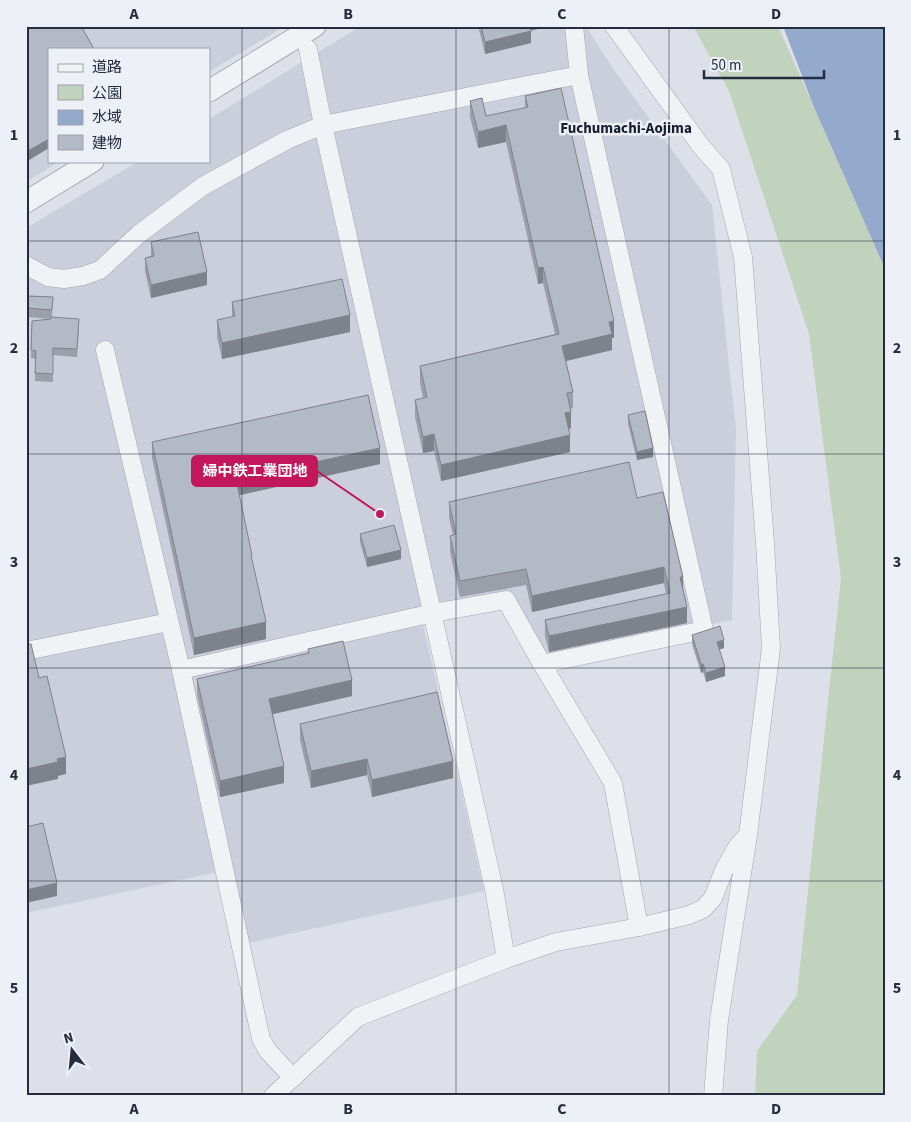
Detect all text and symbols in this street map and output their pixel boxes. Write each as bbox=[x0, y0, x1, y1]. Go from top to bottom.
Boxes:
text: A bbox=[128, 3, 139, 25]
text: B bbox=[343, 3, 353, 25]
text: C bbox=[557, 3, 567, 25]
text: D bbox=[771, 3, 781, 25]
legend bbox=[48, 48, 210, 162]
scale bar bbox=[704, 48, 824, 80]
text: 50 m bbox=[711, 55, 741, 76]
text: 道路 bbox=[92, 57, 122, 78]
text: 公園 bbox=[92, 83, 122, 104]
text: 水域 bbox=[92, 107, 122, 128]
district label: Fuchumachi-Aojima bbox=[560, 118, 692, 139]
text: 1 bbox=[10, 124, 18, 146]
text: 1 bbox=[893, 124, 901, 146]
text: 建物 bbox=[92, 133, 122, 154]
text: 2 bbox=[10, 337, 18, 359]
text: 2 bbox=[893, 337, 901, 359]
callout: 婦中鉄工業団地 bbox=[192, 456, 317, 486]
text: 婦中鉄工業団地 bbox=[202, 461, 308, 482]
text: 3 bbox=[10, 551, 18, 573]
text: 3 bbox=[893, 551, 901, 573]
text: 4 bbox=[10, 764, 19, 786]
text: 4 bbox=[893, 764, 902, 786]
text: 5 bbox=[10, 977, 18, 999]
text: 5 bbox=[893, 977, 901, 999]
north arrow bbox=[48, 1024, 98, 1074]
text: N bbox=[61, 1028, 76, 1049]
text: A bbox=[128, 1098, 139, 1120]
text: B bbox=[343, 1098, 353, 1120]
text: C bbox=[557, 1098, 567, 1120]
text: D bbox=[771, 1098, 781, 1120]

